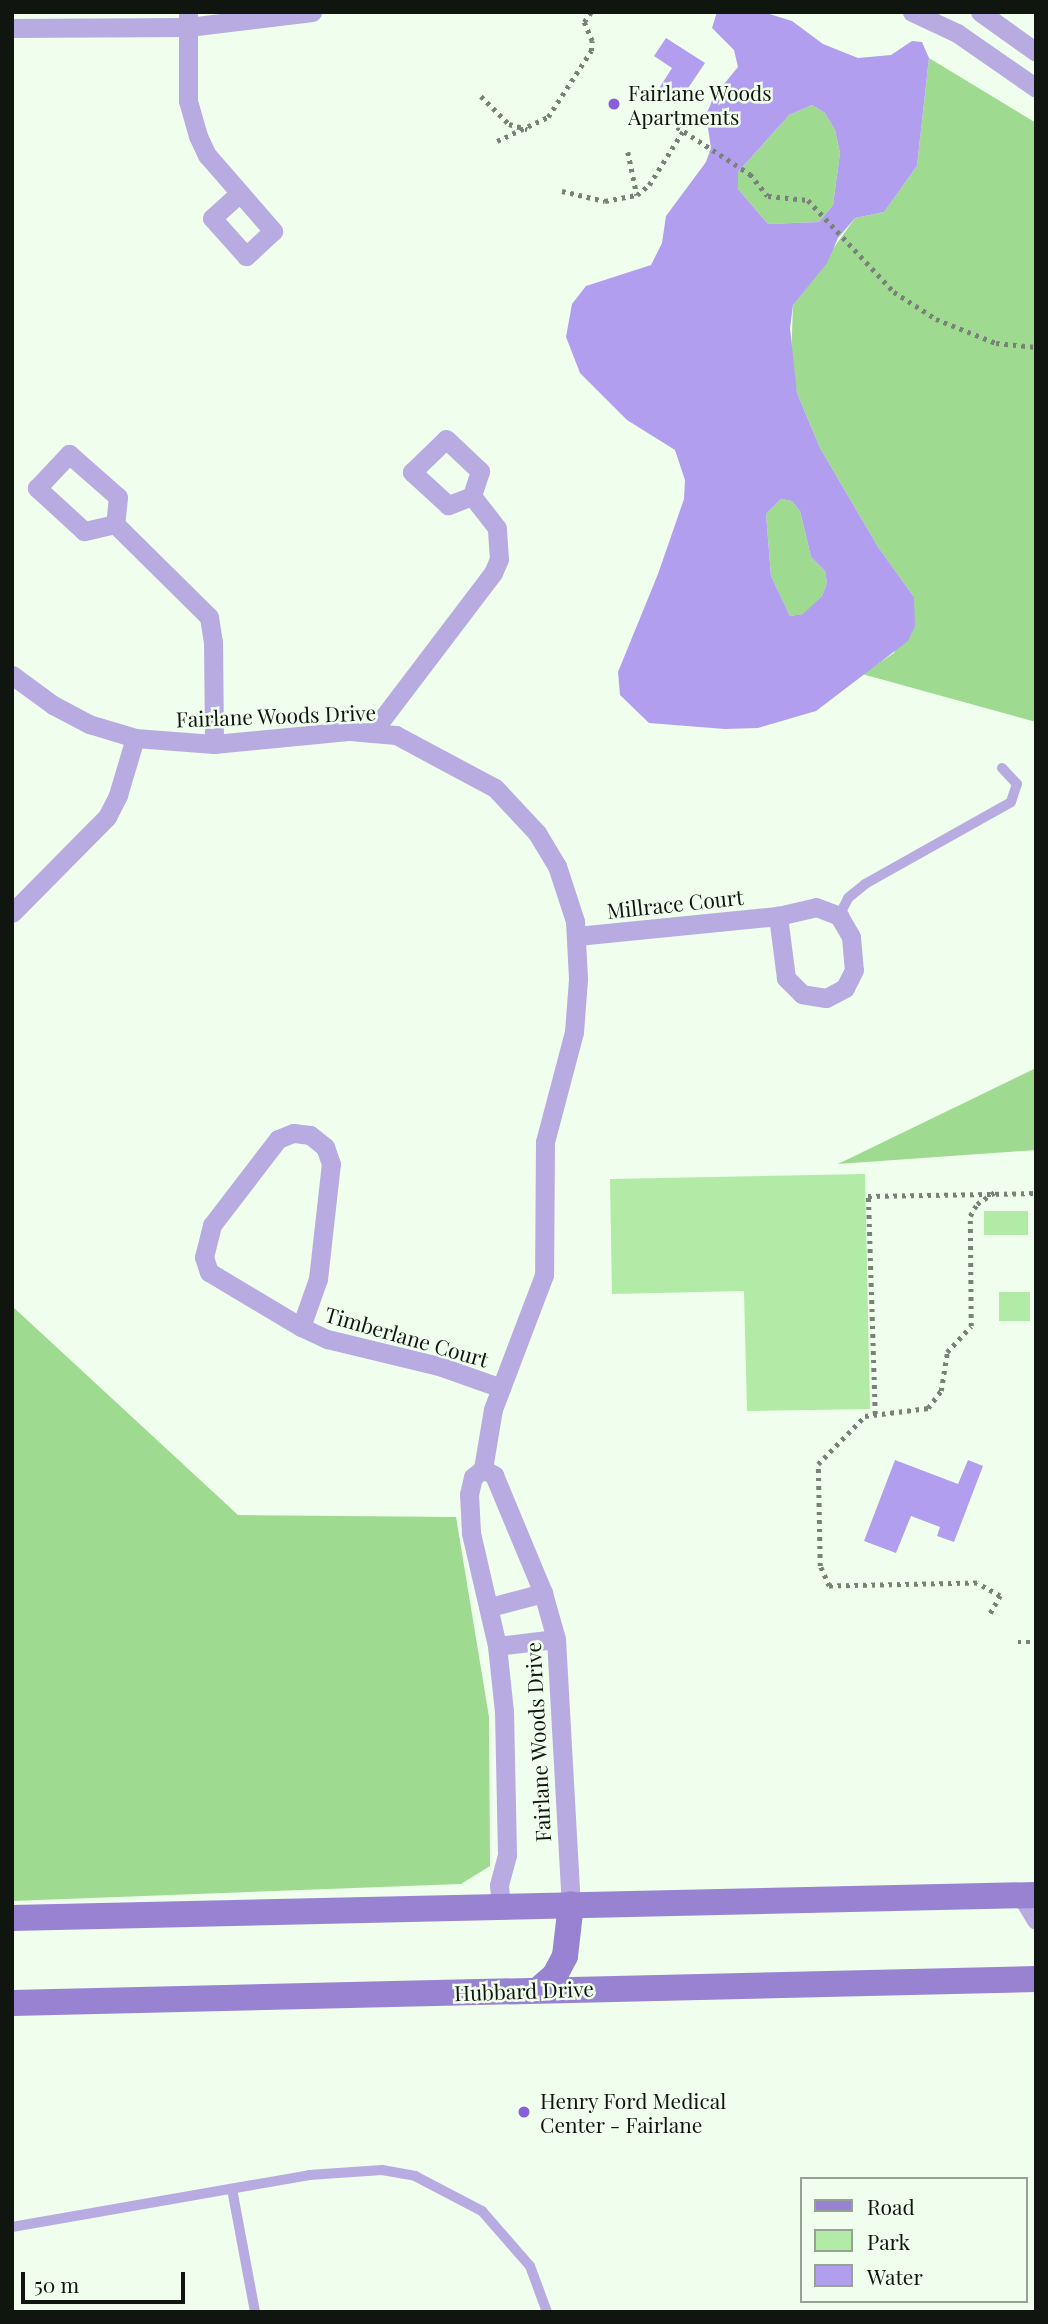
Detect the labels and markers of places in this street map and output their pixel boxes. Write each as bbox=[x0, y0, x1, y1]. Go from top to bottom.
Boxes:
place label: Fairlane Woods Apartments bbox=[628, 79, 772, 129]
marker: Fairlane Woods Apartments bbox=[606, 96, 622, 112]
place label: Henry Ford Medical Center - Fairlane bbox=[540, 2087, 727, 2137]
marker: Henry Ford Medical Center - Fairlane bbox=[514, 2102, 534, 2122]

